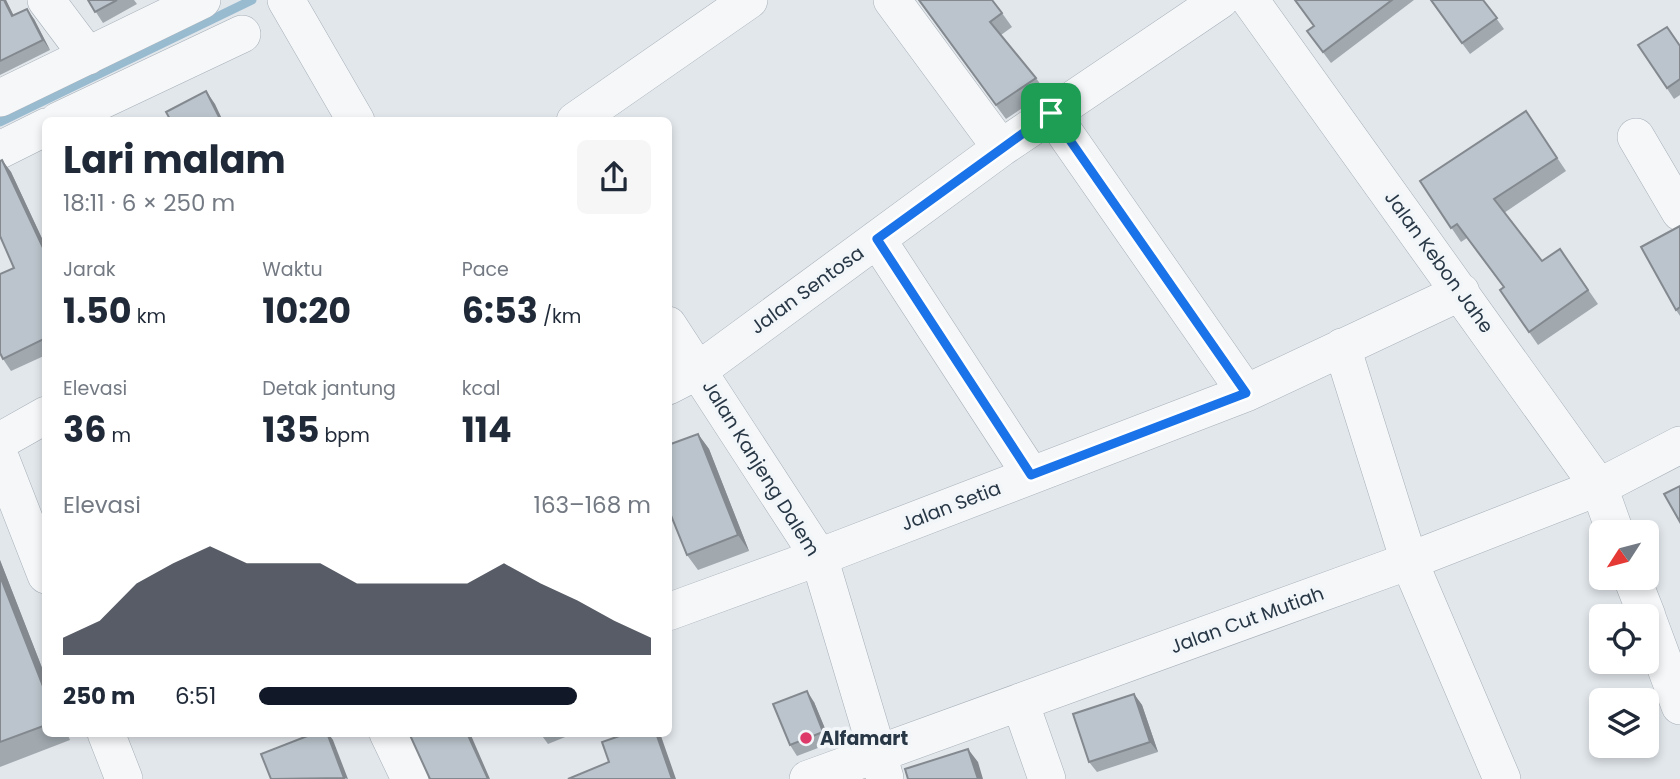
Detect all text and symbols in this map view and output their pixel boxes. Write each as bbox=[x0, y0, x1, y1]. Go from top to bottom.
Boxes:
pin bbox=[1021, 83, 1081, 143]
icon: arrive bbox=[1032, 94, 1070, 132]
text: Lari malam bbox=[63, 133, 286, 186]
button: share bbox=[577, 140, 651, 214]
street label: Jalan Kebon Jahe bbox=[1378, 185, 1500, 339]
text: 18:11 · 6 × 250 m bbox=[63, 187, 235, 219]
street label: Jalan Sentosa bbox=[745, 240, 869, 340]
text: Jarak bbox=[63, 256, 116, 283]
text: Waktu bbox=[262, 256, 323, 283]
text: Pace bbox=[462, 256, 509, 283]
text: 1.50 bbox=[63, 286, 132, 335]
text: 10:20 bbox=[262, 286, 351, 335]
text: 6:53 bbox=[462, 286, 538, 335]
text: km bbox=[132, 303, 166, 330]
text: /km bbox=[538, 303, 581, 330]
text: Elevasi bbox=[63, 375, 127, 402]
text: Detak jantung bbox=[262, 375, 396, 402]
text: kcal bbox=[462, 375, 501, 402]
street label: Jalan Kanjeng Dalem bbox=[696, 375, 826, 561]
text: 36 bbox=[63, 405, 106, 454]
text: 135 bbox=[262, 405, 319, 454]
text: 114 bbox=[462, 405, 512, 454]
text: m bbox=[106, 422, 131, 449]
text: bpm bbox=[319, 422, 370, 449]
street label: Jalan Setia bbox=[897, 475, 1005, 537]
text: Elevasi bbox=[63, 489, 141, 521]
text: 163–168 m bbox=[534, 489, 651, 521]
north arrow bbox=[1589, 520, 1659, 590]
map controls bbox=[1589, 520, 1659, 758]
street label: Jalan Cut Mutiah bbox=[1166, 580, 1328, 660]
button: locate bbox=[1589, 604, 1659, 674]
text: 250 m bbox=[63, 680, 135, 712]
text: 6:51 bbox=[175, 680, 216, 712]
button: layers bbox=[1589, 688, 1659, 758]
place label: Alfamart bbox=[820, 725, 909, 752]
marker: Alfamart bbox=[798, 730, 814, 746]

